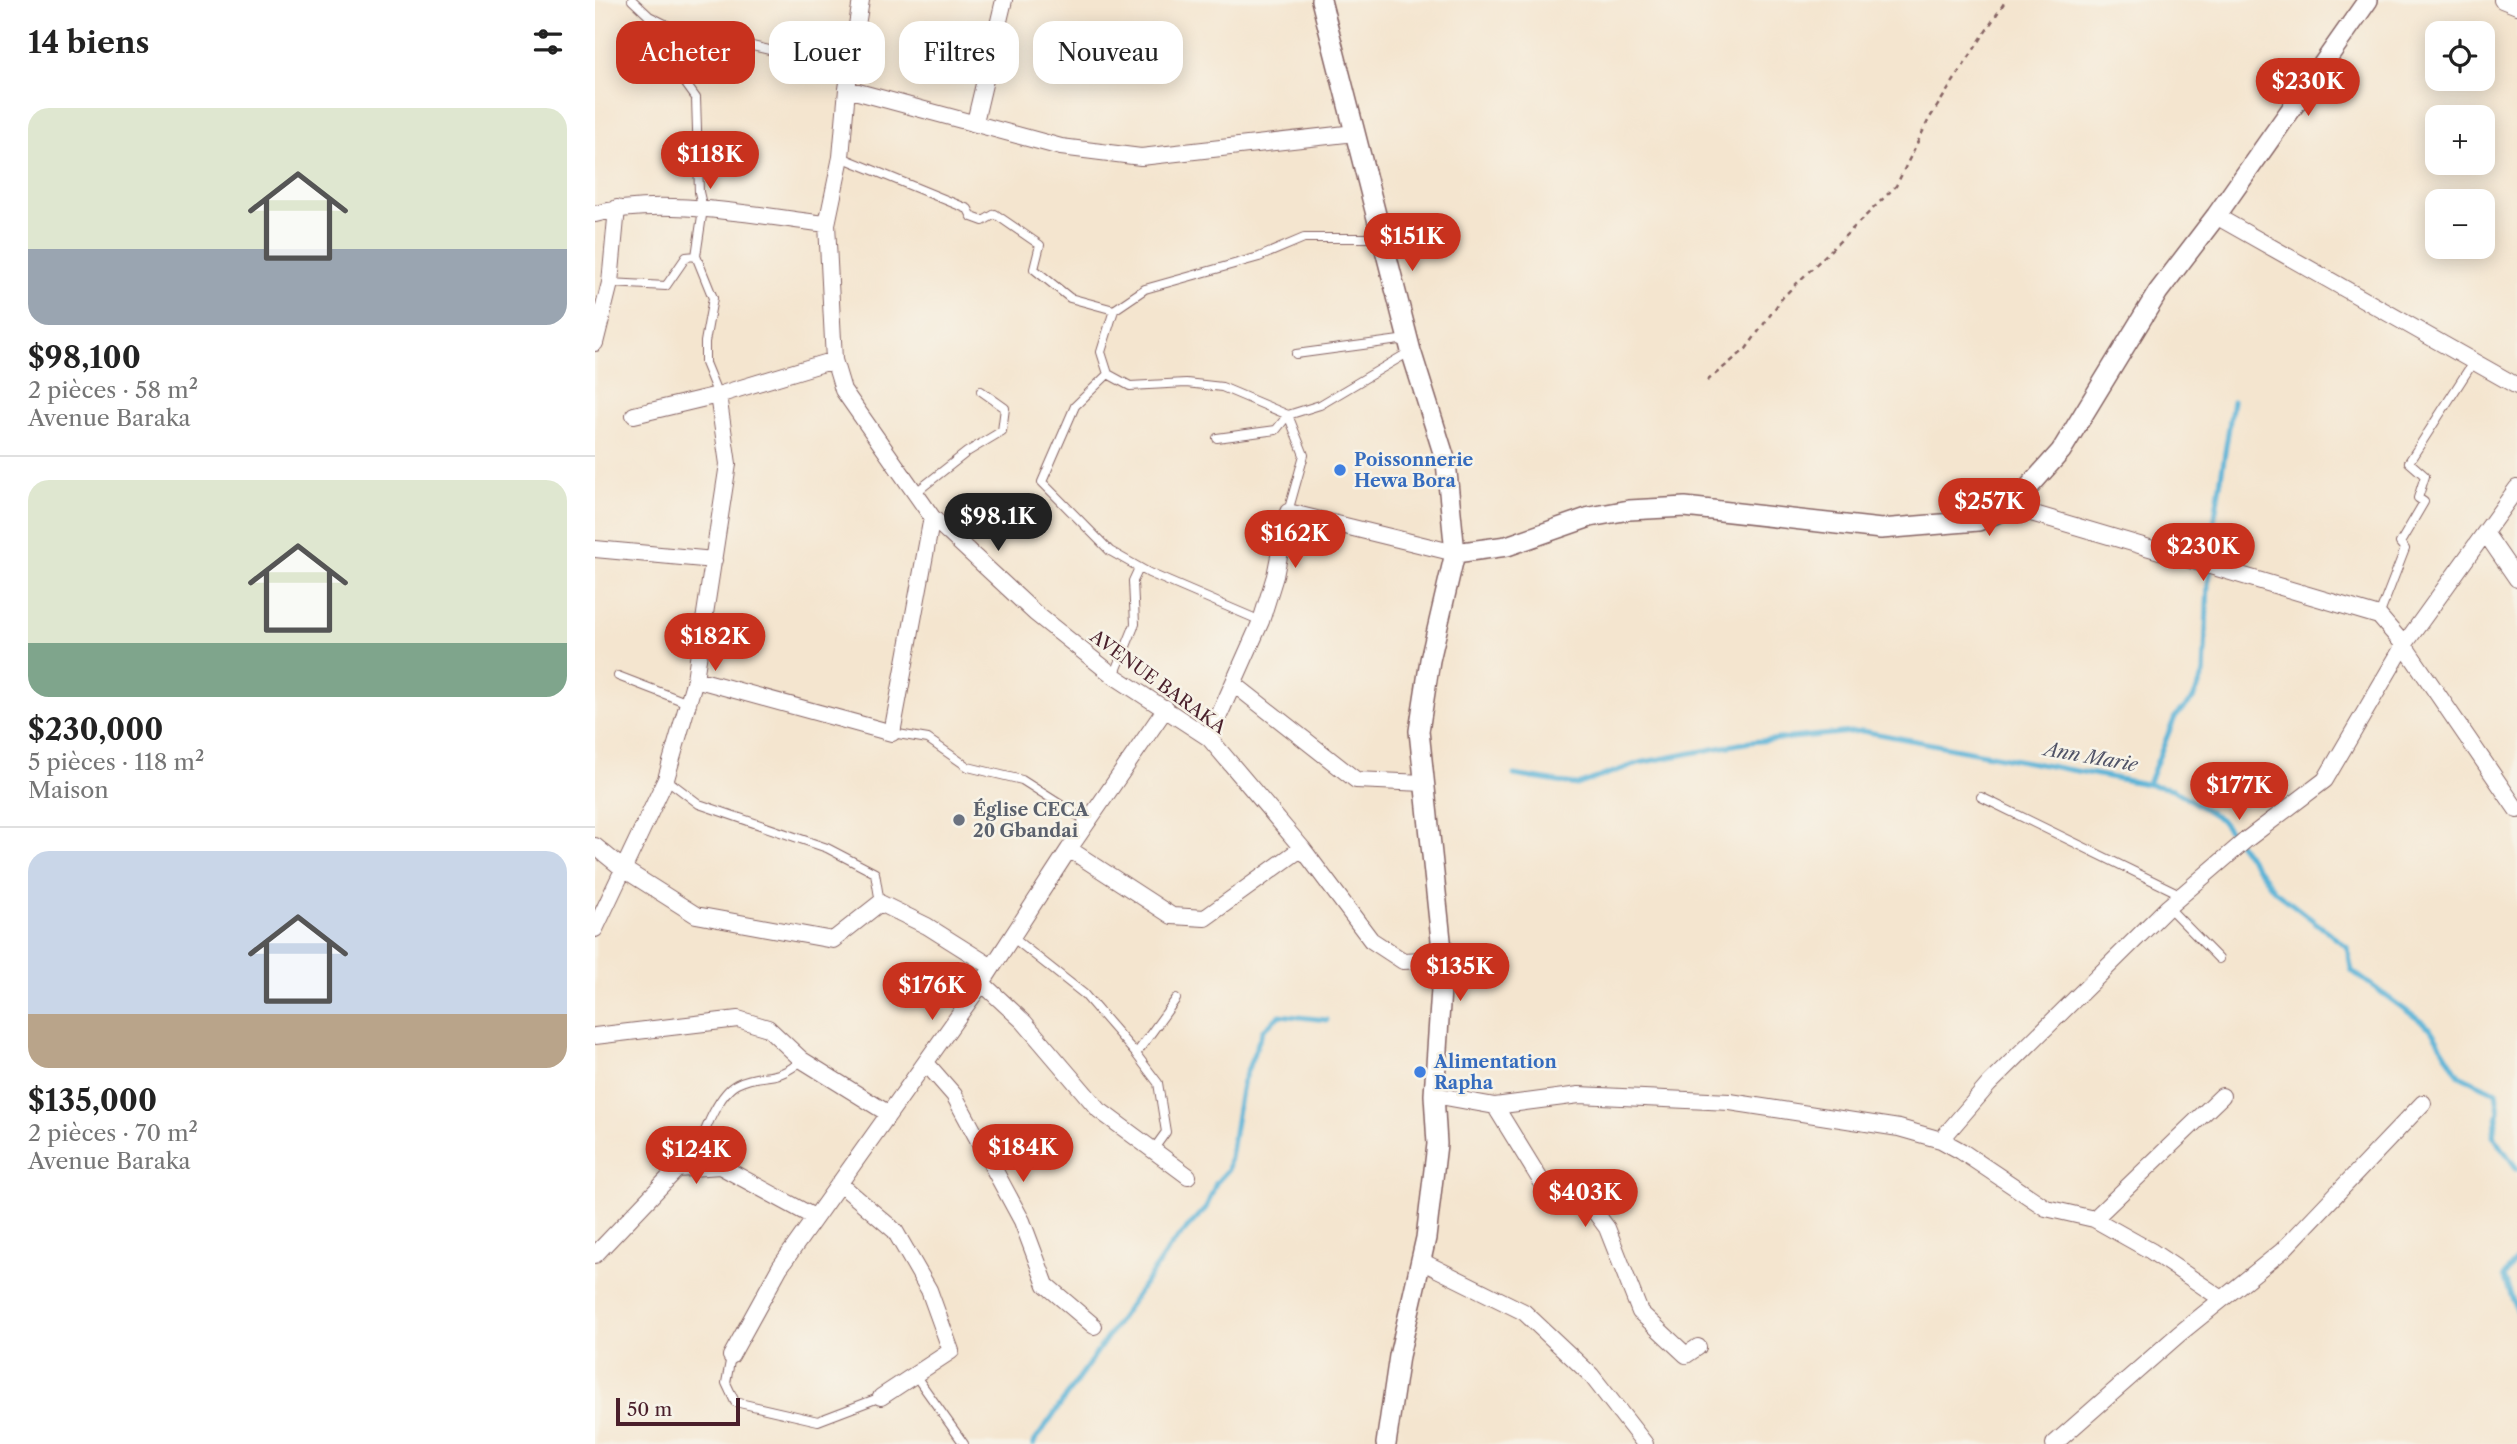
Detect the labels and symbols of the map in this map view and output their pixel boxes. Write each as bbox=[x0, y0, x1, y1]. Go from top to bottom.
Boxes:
pin: $230K bbox=[2259, 58, 2357, 118]
pin: $118K bbox=[661, 132, 759, 191]
pin: $151K bbox=[1363, 214, 1461, 273]
place label: Poissonnerie Hewa Bora bbox=[1354, 449, 1474, 492]
marker: Poissonnerie Hewa Bora bbox=[1332, 462, 1348, 478]
pin: $257K bbox=[1940, 478, 2038, 538]
pin: $98.1K bbox=[941, 494, 1055, 553]
pin: $162K bbox=[1246, 510, 1344, 570]
pin: $230K bbox=[2154, 524, 2252, 583]
pin: $182K bbox=[666, 614, 764, 673]
street label: AVENUE BARAKA bbox=[1085, 625, 1231, 739]
water label: Ann Marie bbox=[2040, 737, 2140, 777]
pin: $177K bbox=[2190, 762, 2288, 822]
place label: Église CECA 20 Gbandai bbox=[973, 798, 1090, 842]
marker: Église CECA 20 Gbandai bbox=[951, 812, 967, 828]
pin: $135K bbox=[1411, 944, 1509, 1003]
pin: $176K bbox=[883, 962, 981, 1022]
place label: Alimentation Rapha bbox=[1433, 1051, 1557, 1094]
marker: Alimentation Rapha bbox=[1412, 1064, 1428, 1080]
pin: $184K bbox=[974, 1124, 1072, 1184]
pin: $124K bbox=[647, 1126, 745, 1186]
pin: $403K bbox=[1536, 1170, 1634, 1229]
scale bar bbox=[616, 1395, 740, 1427]

